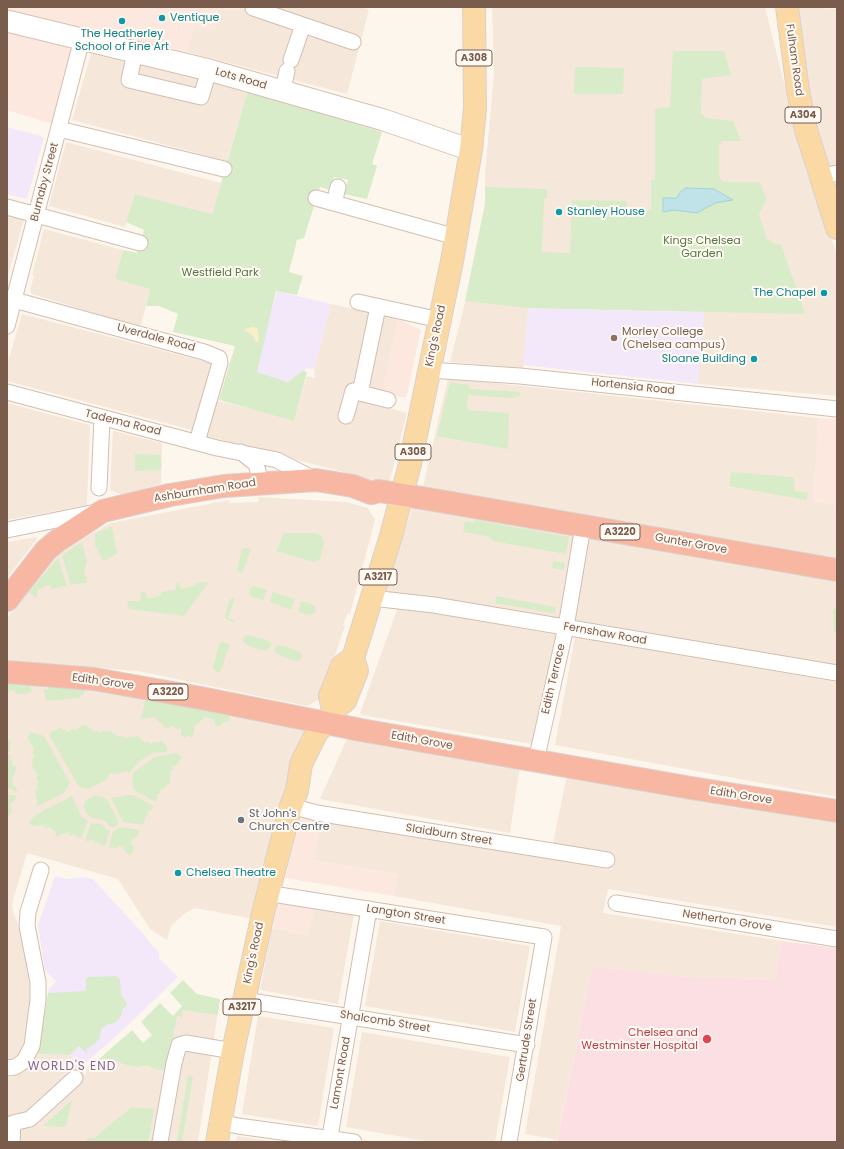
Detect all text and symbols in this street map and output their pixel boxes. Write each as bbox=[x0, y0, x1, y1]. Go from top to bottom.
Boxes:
place label: Ventique bbox=[170, 11, 219, 25]
marker: Ventique bbox=[157, 13, 167, 23]
marker: The Heatherley School of Fine Art bbox=[117, 16, 127, 26]
street label: Fulham Road bbox=[782, 23, 806, 97]
place label: The Heatherley School of Fine Art bbox=[75, 27, 169, 53]
road number: A308 bbox=[456, 50, 492, 66]
street label: Lots Road bbox=[214, 65, 268, 93]
road number: A304 bbox=[785, 107, 821, 123]
street label: Burnaby Street bbox=[28, 141, 62, 223]
place label: Stanley House bbox=[567, 205, 645, 219]
marker: Stanley House bbox=[554, 207, 564, 217]
park label: Kings Chelsea Garden bbox=[663, 234, 741, 260]
park label: Westfield Park bbox=[181, 266, 259, 280]
place label: The Chapel bbox=[753, 286, 816, 300]
marker: The Chapel bbox=[819, 288, 829, 298]
street label: King's Road bbox=[423, 304, 449, 368]
street label: Uverdale Road bbox=[115, 321, 197, 355]
place label: Morley College (Chelsea campus) bbox=[622, 325, 726, 351]
marker: Morley College (Chelsea campus) bbox=[609, 333, 619, 343]
place label: Sloane Building bbox=[662, 352, 746, 366]
marker: Sloane Building bbox=[749, 354, 759, 364]
street label: Hortensia Road bbox=[591, 376, 675, 398]
street label: Tadema Road bbox=[84, 407, 162, 439]
road number: A308 bbox=[395, 444, 431, 460]
street label: Ashburnham Road bbox=[153, 476, 257, 506]
road number: A3220 bbox=[600, 524, 640, 540]
street label: Gunter Grove bbox=[654, 531, 728, 557]
road number: A3217 bbox=[359, 569, 397, 585]
street label: Fernshaw Road bbox=[562, 620, 648, 648]
street label: Edith Terrace bbox=[540, 643, 568, 715]
street label: Edith Grove bbox=[71, 671, 135, 693]
road number: A3220 bbox=[148, 684, 188, 700]
street label: Edith Grove bbox=[390, 729, 454, 753]
street label: Edith Grove bbox=[709, 785, 773, 807]
place label: St John's Church Centre bbox=[249, 807, 330, 833]
marker: St John's Church Centre bbox=[236, 815, 246, 825]
street label: Slaidburn Street bbox=[405, 822, 493, 848]
place label: Chelsea Theatre bbox=[186, 866, 276, 880]
marker: Chelsea Theatre bbox=[173, 868, 183, 878]
street label: Langton Street bbox=[366, 902, 446, 928]
street label: Netherton Grove bbox=[681, 907, 773, 935]
street label: King's Road bbox=[241, 921, 267, 985]
street label: Gertrude Street bbox=[514, 997, 540, 1083]
road number: A3217 bbox=[223, 999, 261, 1015]
street label: Shalcomb Street bbox=[339, 1008, 431, 1036]
place label: Chelsea and Westminster Hospital bbox=[581, 1026, 698, 1052]
marker: Chelsea and Westminster Hospital bbox=[701, 1033, 713, 1045]
street label: Lamont Road bbox=[328, 1036, 354, 1110]
district label: WORLD'S END bbox=[28, 1060, 116, 1074]

